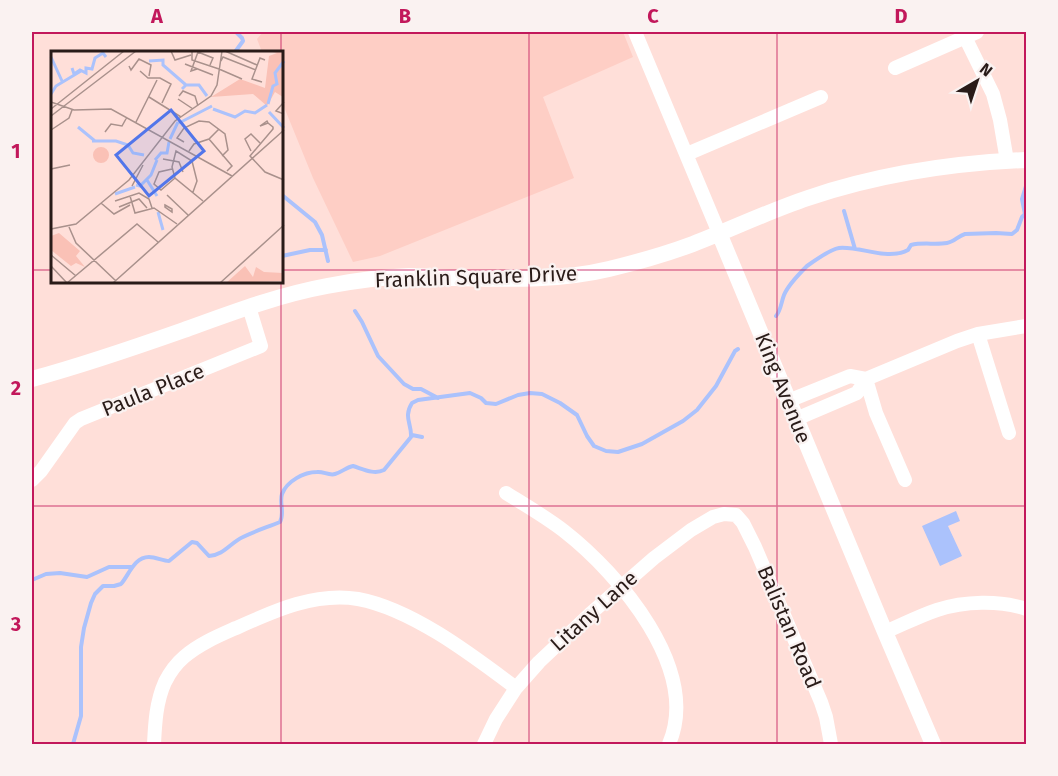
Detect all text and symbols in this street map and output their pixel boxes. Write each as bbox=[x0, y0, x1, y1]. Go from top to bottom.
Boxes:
text: A bbox=[150, 4, 164, 28]
text: B bbox=[399, 4, 411, 28]
text: C bbox=[647, 4, 659, 28]
text: D bbox=[894, 4, 908, 28]
inset map bbox=[51, 51, 284, 284]
north arrow bbox=[947, 51, 1007, 111]
text: N bbox=[976, 59, 996, 80]
text: 1 bbox=[11, 139, 21, 163]
street label: Franklin Square Drive bbox=[374, 260, 578, 294]
street label: King Avenue bbox=[749, 329, 817, 447]
street label: Paula Place bbox=[98, 358, 208, 422]
text: 2 bbox=[11, 376, 21, 400]
street label: Balistan Road bbox=[751, 562, 827, 692]
street label: Litany Lane bbox=[545, 565, 643, 657]
text: 3 bbox=[10, 612, 21, 636]

